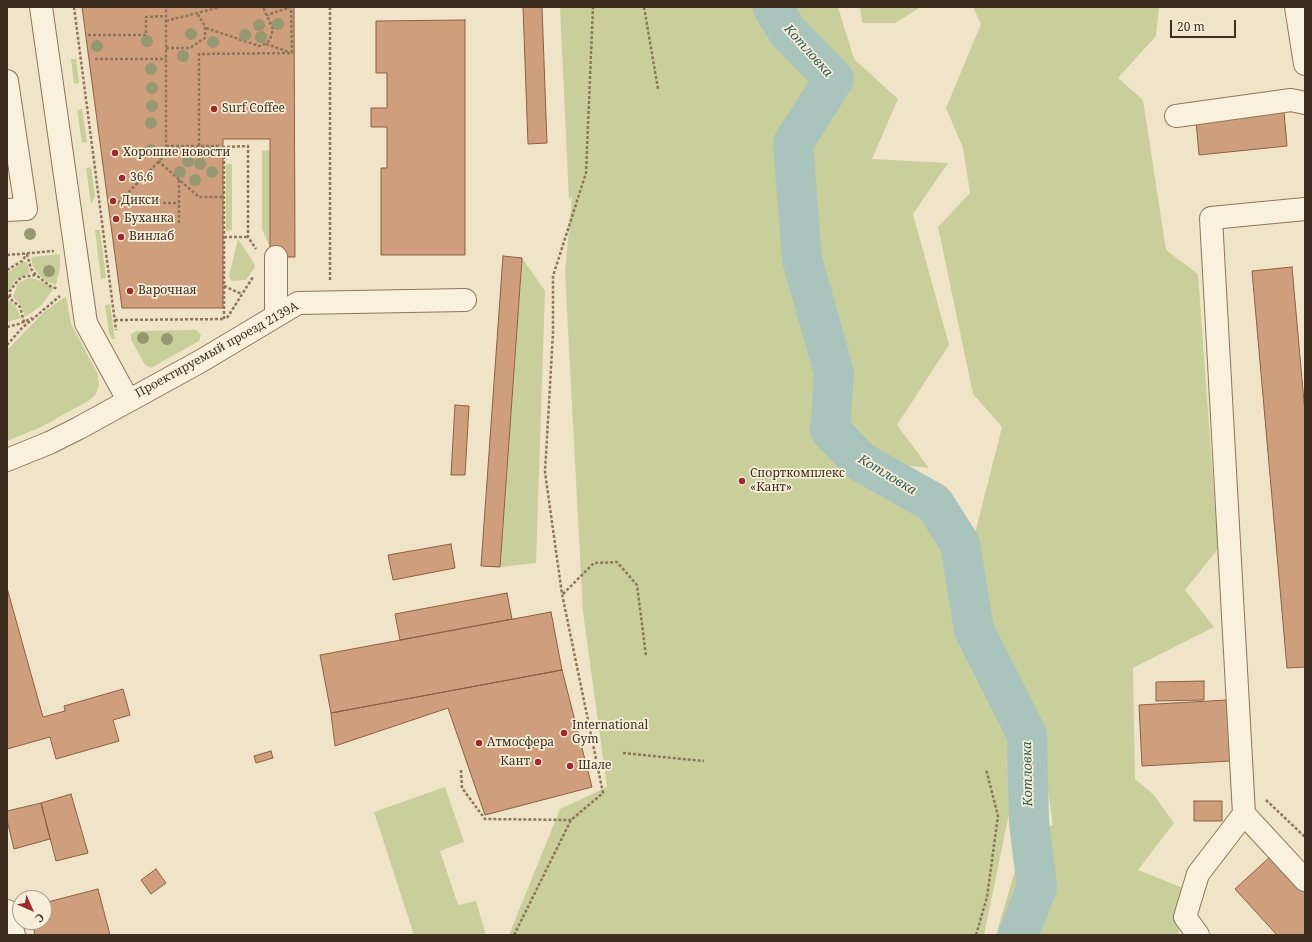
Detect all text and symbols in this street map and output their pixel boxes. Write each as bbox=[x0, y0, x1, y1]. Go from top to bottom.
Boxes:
scale bar bbox=[1172, 12, 1238, 38]
text: 20 m bbox=[1177, 18, 1205, 35]
water label: Котловка bbox=[780, 22, 836, 80]
place label: Surf Coffee bbox=[222, 102, 285, 116]
marker: Surf Coffee bbox=[209, 104, 219, 114]
place label: Хорошие новости bbox=[123, 146, 230, 160]
marker: Хорошие новости bbox=[110, 148, 120, 158]
place label: 36,6 bbox=[130, 171, 153, 185]
marker: 36,6 bbox=[117, 173, 127, 183]
place label: Дикси bbox=[121, 194, 159, 208]
marker: Дикси bbox=[108, 196, 118, 206]
place label: Буханка bbox=[124, 212, 174, 226]
marker: Буханка bbox=[111, 214, 121, 224]
place label: Винлаб bbox=[129, 230, 174, 244]
marker: Винлаб bbox=[116, 232, 126, 242]
place label: Варочная bbox=[138, 284, 197, 298]
marker: Варочная bbox=[125, 286, 135, 296]
street label: Проектируемый проезд 2139А bbox=[133, 299, 301, 401]
water label: Котловка bbox=[855, 452, 919, 498]
place label: Спорткомплекс «Кант» bbox=[750, 467, 845, 495]
marker: Спорткомплекс «Кант» bbox=[737, 476, 747, 486]
place label: International Gym bbox=[572, 719, 648, 747]
marker: International Gym bbox=[559, 728, 569, 738]
place label: Атмосфера bbox=[487, 736, 554, 750]
marker: Атмосфера bbox=[474, 738, 484, 748]
water label: Котловка bbox=[1020, 741, 1036, 807]
place label: Кант bbox=[500, 755, 530, 769]
marker: Кант bbox=[533, 757, 543, 767]
place label: Шале bbox=[578, 759, 611, 773]
marker: Шале bbox=[565, 761, 575, 771]
north arrow bbox=[12, 890, 52, 930]
text: С bbox=[32, 910, 48, 926]

